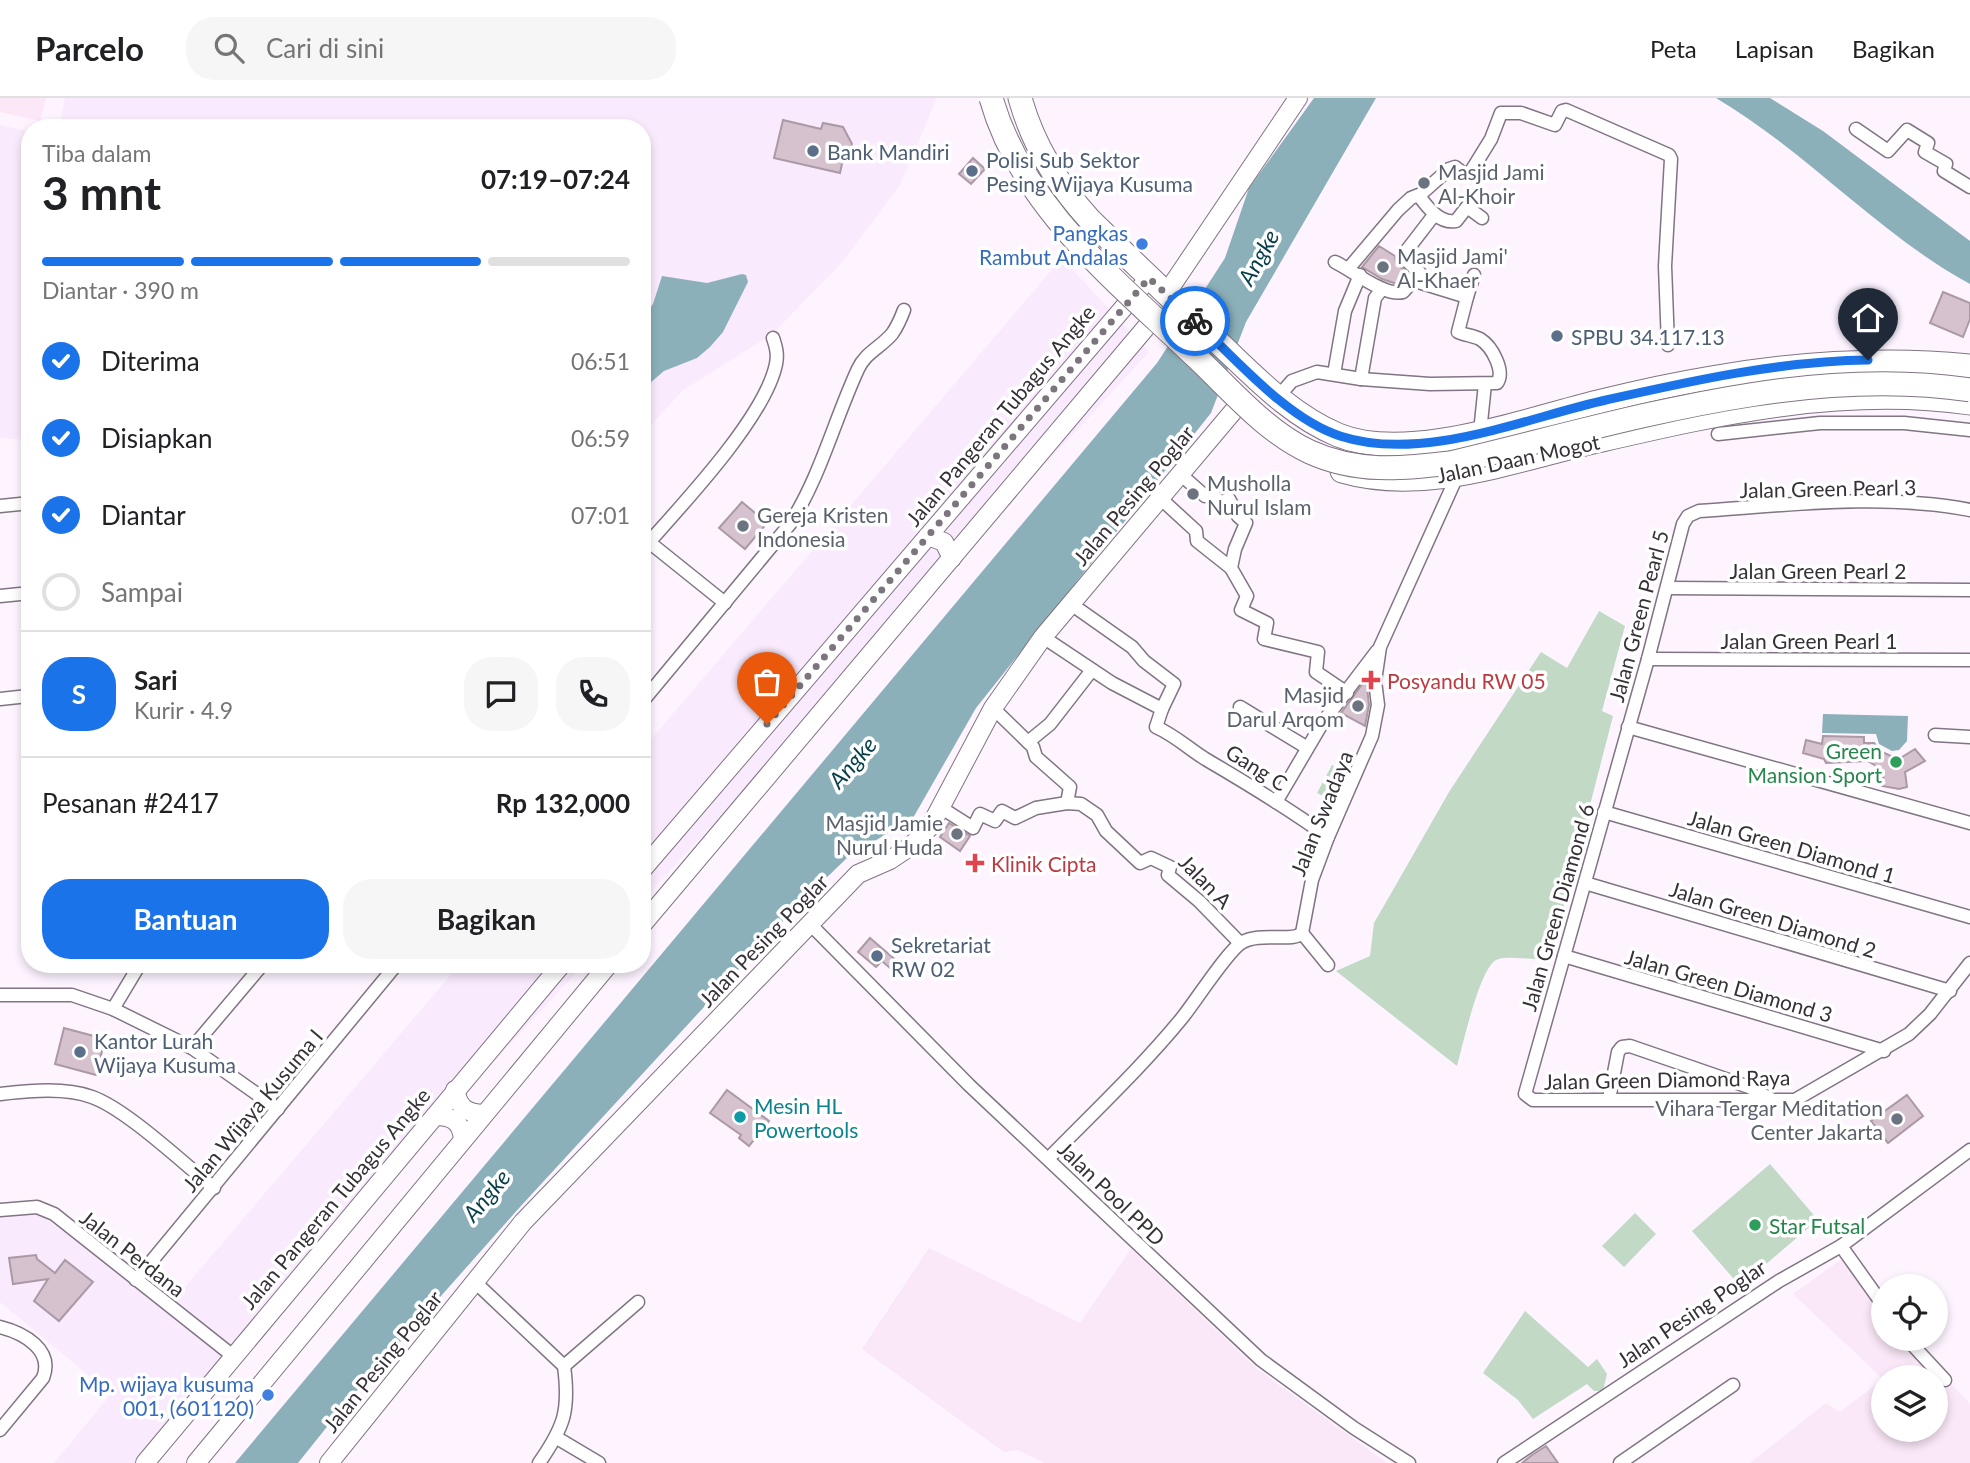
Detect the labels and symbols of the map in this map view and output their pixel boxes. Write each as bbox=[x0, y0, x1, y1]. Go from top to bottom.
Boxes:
place label: Bank Mandiri bbox=[827, 139, 949, 164]
marker: Bank Mandiri bbox=[805, 143, 821, 159]
place label: Polisi Sub Sektor Pesing Wijaya Kusuma bbox=[986, 147, 1193, 196]
place label: Masjid Jami Al-Khoir bbox=[1438, 159, 1545, 208]
marker: Polisi Sub Sektor Pesing Wijaya Kusuma bbox=[964, 163, 980, 179]
marker: Masjid Jami Al-Khoir bbox=[1416, 175, 1432, 191]
place label: Pangkas Rambut Andalas bbox=[979, 220, 1128, 269]
water label: Angke bbox=[1231, 224, 1285, 291]
marker: Pangkas Rambut Andalas bbox=[1134, 236, 1150, 252]
place label: Masjid Jami' Al-Khaer bbox=[1397, 243, 1508, 292]
marker: Masjid Jami' Al-Khaer bbox=[1375, 259, 1391, 275]
courier bbox=[1160, 286, 1230, 356]
pin bbox=[1838, 288, 1898, 360]
street label: Jalan Pangeran Tubagus Angke bbox=[900, 300, 1100, 530]
place label: SPBU 34.117.13 bbox=[1571, 324, 1725, 349]
marker: SPBU 34.117.13 bbox=[1549, 328, 1565, 344]
street label: Jalan Pesing Poglar bbox=[1067, 420, 1199, 570]
street label: Jalan Daan Mogot bbox=[1434, 428, 1602, 487]
place label: Musholla Nurul Islam bbox=[1207, 470, 1312, 519]
street label: Jalan Green Pearl 3 bbox=[1739, 474, 1917, 502]
marker: Musholla Nurul Islam bbox=[1185, 486, 1201, 502]
place label: Gereja Kristen Indonesia bbox=[757, 502, 888, 551]
marker: Gereja Kristen Indonesia bbox=[735, 518, 751, 534]
street label: Jalan Green Pearl 5 bbox=[1603, 527, 1673, 705]
street label: Jalan Green Pearl 2 bbox=[1730, 558, 1906, 583]
street label: Jalan Green Pearl 1 bbox=[1721, 628, 1897, 653]
pin bbox=[737, 652, 797, 724]
place label: Posyandu RW 05 bbox=[1387, 668, 1546, 693]
marker: Posyandu RW 05 bbox=[1361, 670, 1381, 690]
place label: Masjid Darul Arqom bbox=[1227, 682, 1344, 731]
marker: Masjid Darul Arqom bbox=[1350, 698, 1366, 714]
water label: Angke bbox=[821, 731, 882, 794]
street label: Gang C bbox=[1222, 738, 1292, 796]
place label: Green Mansion Sport bbox=[1748, 738, 1882, 787]
street label: Jalan Swadaya bbox=[1285, 747, 1357, 879]
marker: Green Mansion Sport bbox=[1888, 754, 1904, 770]
street label: Jalan Green Diamond 6 bbox=[1515, 800, 1599, 1014]
street label: Jalan Green Diamond 1 bbox=[1685, 804, 1899, 888]
place label: Masjid Jamie Nurul Huda bbox=[825, 810, 943, 859]
marker: Masjid Jamie Nurul Huda bbox=[949, 826, 965, 842]
street label: Jalan A bbox=[1174, 849, 1238, 914]
place label: Klinik Cipta bbox=[991, 851, 1096, 876]
marker: Klinik Cipta bbox=[965, 853, 985, 873]
street label: Jalan Pesing Poglar bbox=[693, 868, 833, 1011]
street label: Jalan Green Diamond 2 bbox=[1667, 876, 1879, 962]
place label: Sekretariat RW 02 bbox=[891, 932, 991, 981]
street label: Jalan Green Diamond 3 bbox=[1622, 943, 1836, 1027]
marker: Sekretariat RW 02 bbox=[869, 948, 885, 964]
street label: Jalan Wijaya Kusuma I bbox=[177, 1024, 327, 1196]
place label: Kantor Lurah Wijaya Kusuma bbox=[94, 1028, 236, 1077]
marker: Kantor Lurah Wijaya Kusuma bbox=[72, 1044, 88, 1060]
street label: Jalan Green Diamond Raya bbox=[1544, 1064, 1790, 1094]
street label: Jalan Pangeran Tubagus Angke bbox=[235, 1083, 435, 1313]
place label: Mesin HL Powertools bbox=[754, 1093, 858, 1142]
place label: Vihara Tergar Meditation Center Jakarta bbox=[1655, 1095, 1883, 1144]
marker: Mesin HL Powertools bbox=[732, 1109, 748, 1125]
marker: Vihara Tergar Meditation Center Jakarta bbox=[1889, 1111, 1905, 1127]
street label: Jalan Pool PPD bbox=[1053, 1136, 1171, 1250]
water label: Angke bbox=[456, 1163, 516, 1227]
street label: Jalan Perdana bbox=[76, 1204, 190, 1302]
place label: Star Futsal bbox=[1769, 1213, 1865, 1238]
marker: Star Futsal bbox=[1747, 1217, 1763, 1233]
street label: Jalan Pesing Poglar bbox=[1612, 1254, 1771, 1372]
street label: Jalan Pesing Poglar bbox=[317, 1285, 447, 1437]
place label: Mp. wijaya kusuma 001, (601120) bbox=[79, 1371, 254, 1420]
marker: Mp. wijaya kusuma 001, (601120) bbox=[260, 1387, 276, 1403]

